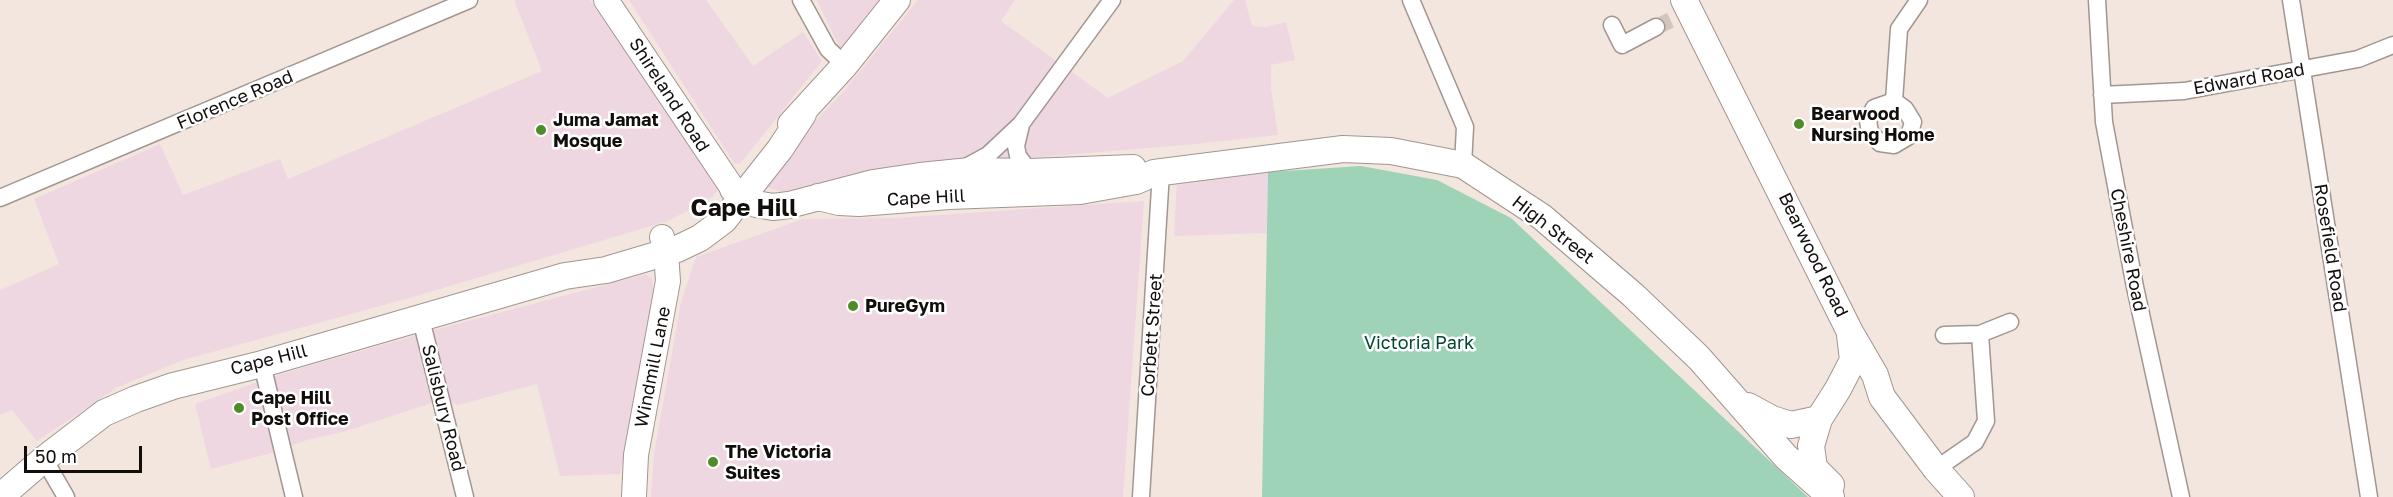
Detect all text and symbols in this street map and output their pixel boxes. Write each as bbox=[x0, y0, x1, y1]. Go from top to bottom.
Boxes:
street label: Shireland Road bbox=[624, 34, 714, 156]
street label: Edward Road bbox=[2192, 59, 2306, 99]
street label: Florence Road bbox=[174, 66, 296, 134]
place label: Bearwood Nursing Home bbox=[1811, 103, 1935, 146]
place label: Juma Jamat Mosque bbox=[553, 109, 659, 152]
marker: Bearwood Nursing Home bbox=[1792, 117, 1806, 131]
marker: Juma Jamat Mosque bbox=[534, 123, 548, 137]
street label: Rosefield Road bbox=[2309, 182, 2351, 314]
street label: Cape Hill bbox=[886, 185, 966, 211]
street label: Cheshire Road bbox=[2105, 187, 2151, 313]
street label: Bearwood Road bbox=[1774, 189, 1852, 321]
street label: High Street bbox=[1508, 191, 1598, 269]
district label: Cape Hill bbox=[691, 194, 797, 222]
street label: Corbett Street bbox=[1137, 273, 1167, 397]
place label: PureGym bbox=[865, 295, 945, 317]
marker: PureGym bbox=[846, 299, 860, 313]
street label: Windmill Lane bbox=[631, 305, 675, 429]
park label: Victoria Park bbox=[1364, 332, 1474, 354]
street label: Cape Hill bbox=[228, 340, 310, 380]
street label: Salisbury Road bbox=[417, 342, 469, 474]
place label: Cape Hill Post Office bbox=[251, 387, 349, 430]
marker: Cape Hill Post Office bbox=[232, 401, 246, 415]
scale bar bbox=[27, 434, 146, 472]
place label: The Victoria Suites bbox=[725, 441, 831, 484]
text: 50 m bbox=[35, 445, 77, 467]
marker: The Victoria Suites bbox=[706, 455, 720, 469]

